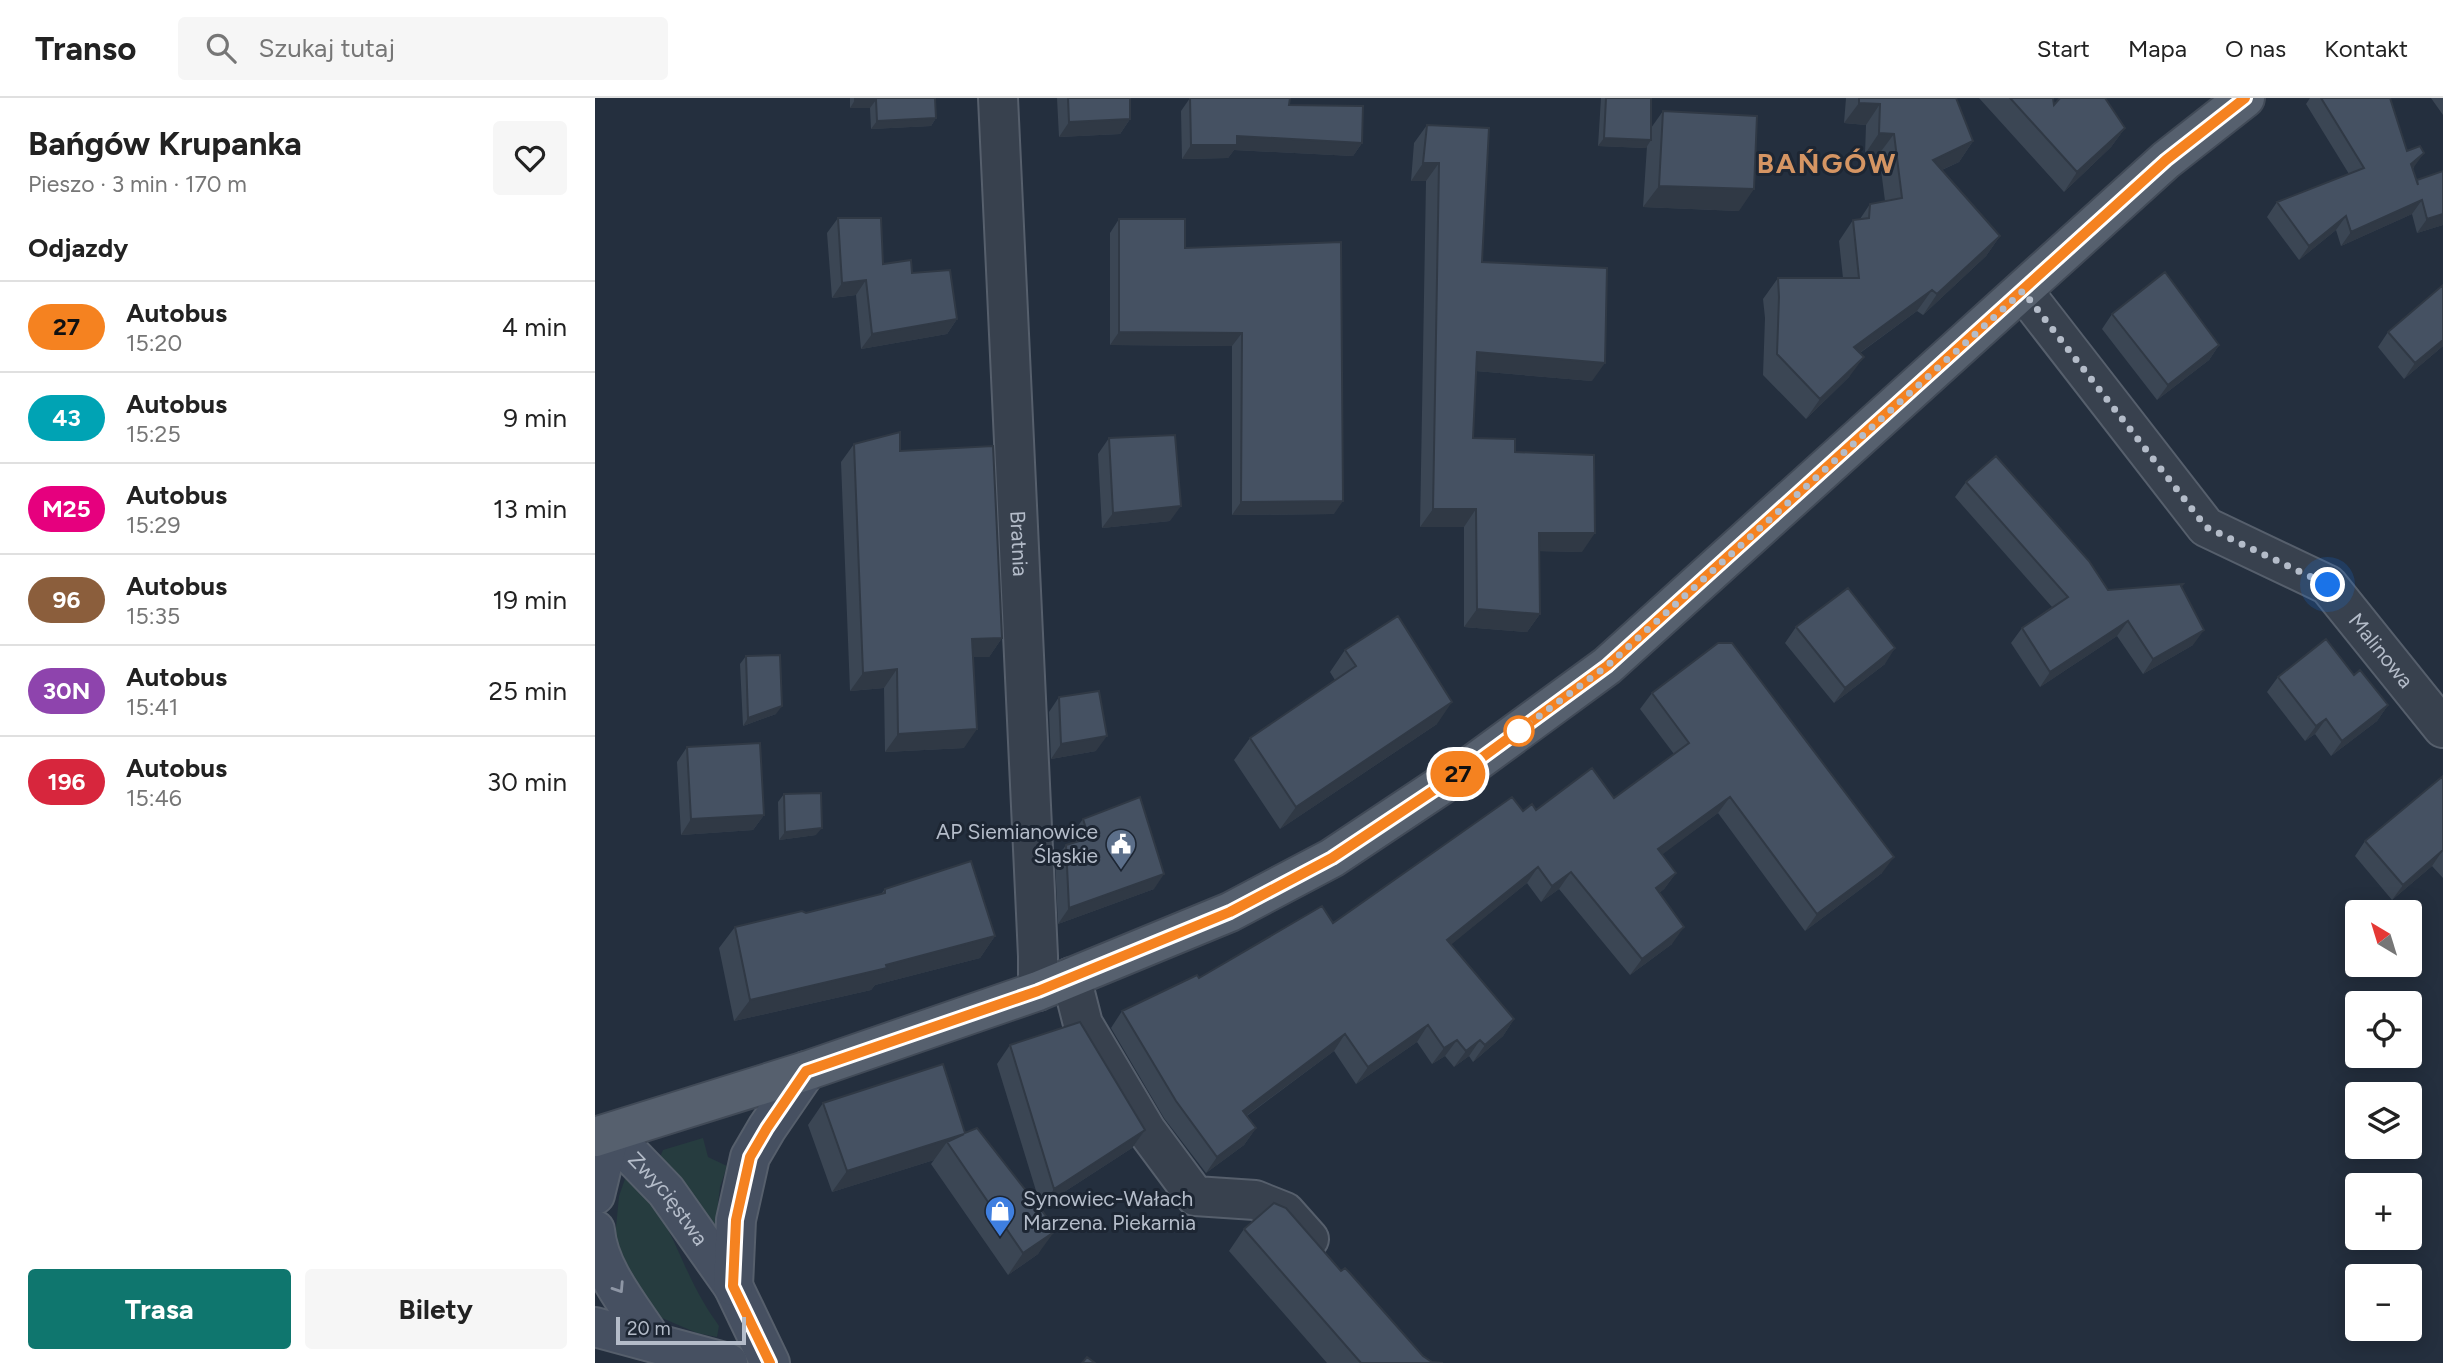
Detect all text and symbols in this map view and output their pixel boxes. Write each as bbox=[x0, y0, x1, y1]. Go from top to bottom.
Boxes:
search box bbox=[178, 17, 668, 80]
text: Transo bbox=[35, 29, 136, 68]
icon: search bbox=[202, 29, 240, 67]
text: Szukaj tutaj bbox=[258, 32, 395, 64]
text: Start bbox=[2037, 34, 2090, 63]
text: Mapa bbox=[2128, 34, 2187, 63]
text: O nas bbox=[2225, 34, 2286, 63]
text: Kontakt bbox=[2324, 34, 2408, 63]
button: heart bbox=[493, 121, 567, 195]
text: Bańgów Krupanka bbox=[28, 124, 302, 163]
district label: BAŃGÓW bbox=[1757, 146, 1897, 180]
text: Pieszo · 3 min · 170 m bbox=[28, 170, 247, 198]
text: Odjazdy bbox=[28, 232, 128, 264]
text: Autobus bbox=[126, 297, 227, 329]
text: 4 min bbox=[502, 311, 567, 343]
text: 27 bbox=[53, 312, 80, 341]
text: 15:20 bbox=[126, 329, 182, 357]
text: Autobus bbox=[126, 388, 227, 420]
text: 9 min bbox=[503, 402, 567, 434]
text: 43 bbox=[52, 403, 81, 432]
text: 15:25 bbox=[126, 420, 181, 448]
text: Autobus bbox=[126, 479, 227, 511]
text: 13 min bbox=[493, 493, 567, 525]
text: M25 bbox=[42, 494, 91, 523]
street label: Bratnia bbox=[1005, 510, 1033, 577]
text: 15:29 bbox=[126, 511, 180, 539]
your location bbox=[2310, 567, 2345, 602]
text: Autobus bbox=[126, 570, 227, 602]
text: 19 min bbox=[492, 584, 567, 616]
text: 96 bbox=[53, 585, 80, 614]
text: 15:35 bbox=[126, 602, 180, 630]
street label: Malinowa bbox=[2344, 608, 2419, 693]
text: Autobus bbox=[126, 661, 227, 693]
text: 25 min bbox=[488, 675, 567, 707]
text: 30N bbox=[43, 676, 90, 705]
text: 15:41 bbox=[126, 693, 178, 721]
unlabelled marker bbox=[1504, 716, 1534, 746]
line badge: 27 bbox=[1427, 751, 1489, 797]
text: Autobus bbox=[126, 752, 227, 784]
text: 27 bbox=[1444, 759, 1472, 788]
text: 30 min bbox=[487, 766, 567, 798]
text: 196 bbox=[48, 767, 85, 796]
text: 15:46 bbox=[126, 784, 182, 812]
place label: AP Siemianowice Śląskie bbox=[936, 819, 1098, 868]
public building icon: AP Siemianowice Śląskie bbox=[1104, 827, 1138, 871]
north arrow bbox=[2345, 900, 2422, 976]
map controls bbox=[2345, 900, 2422, 1341]
button: locate bbox=[2345, 991, 2422, 1068]
button: layers bbox=[2345, 1082, 2422, 1159]
street label: Zwycięstwa bbox=[623, 1147, 713, 1250]
button: + bbox=[2345, 1173, 2422, 1250]
place label: Synowiec-Wałach Marzena. Piekarnia bbox=[1023, 1186, 1196, 1235]
shop icon: Synowiec-Wałach Marzena. Piekarnia bbox=[983, 1194, 1017, 1238]
button: − bbox=[2345, 1264, 2422, 1341]
button: Trasa bbox=[28, 1269, 291, 1349]
button: Bilety bbox=[305, 1269, 567, 1349]
one-way arrow bbox=[611, 1280, 624, 1293]
scale bar bbox=[616, 1314, 745, 1346]
text: 20 m bbox=[627, 1317, 671, 1340]

